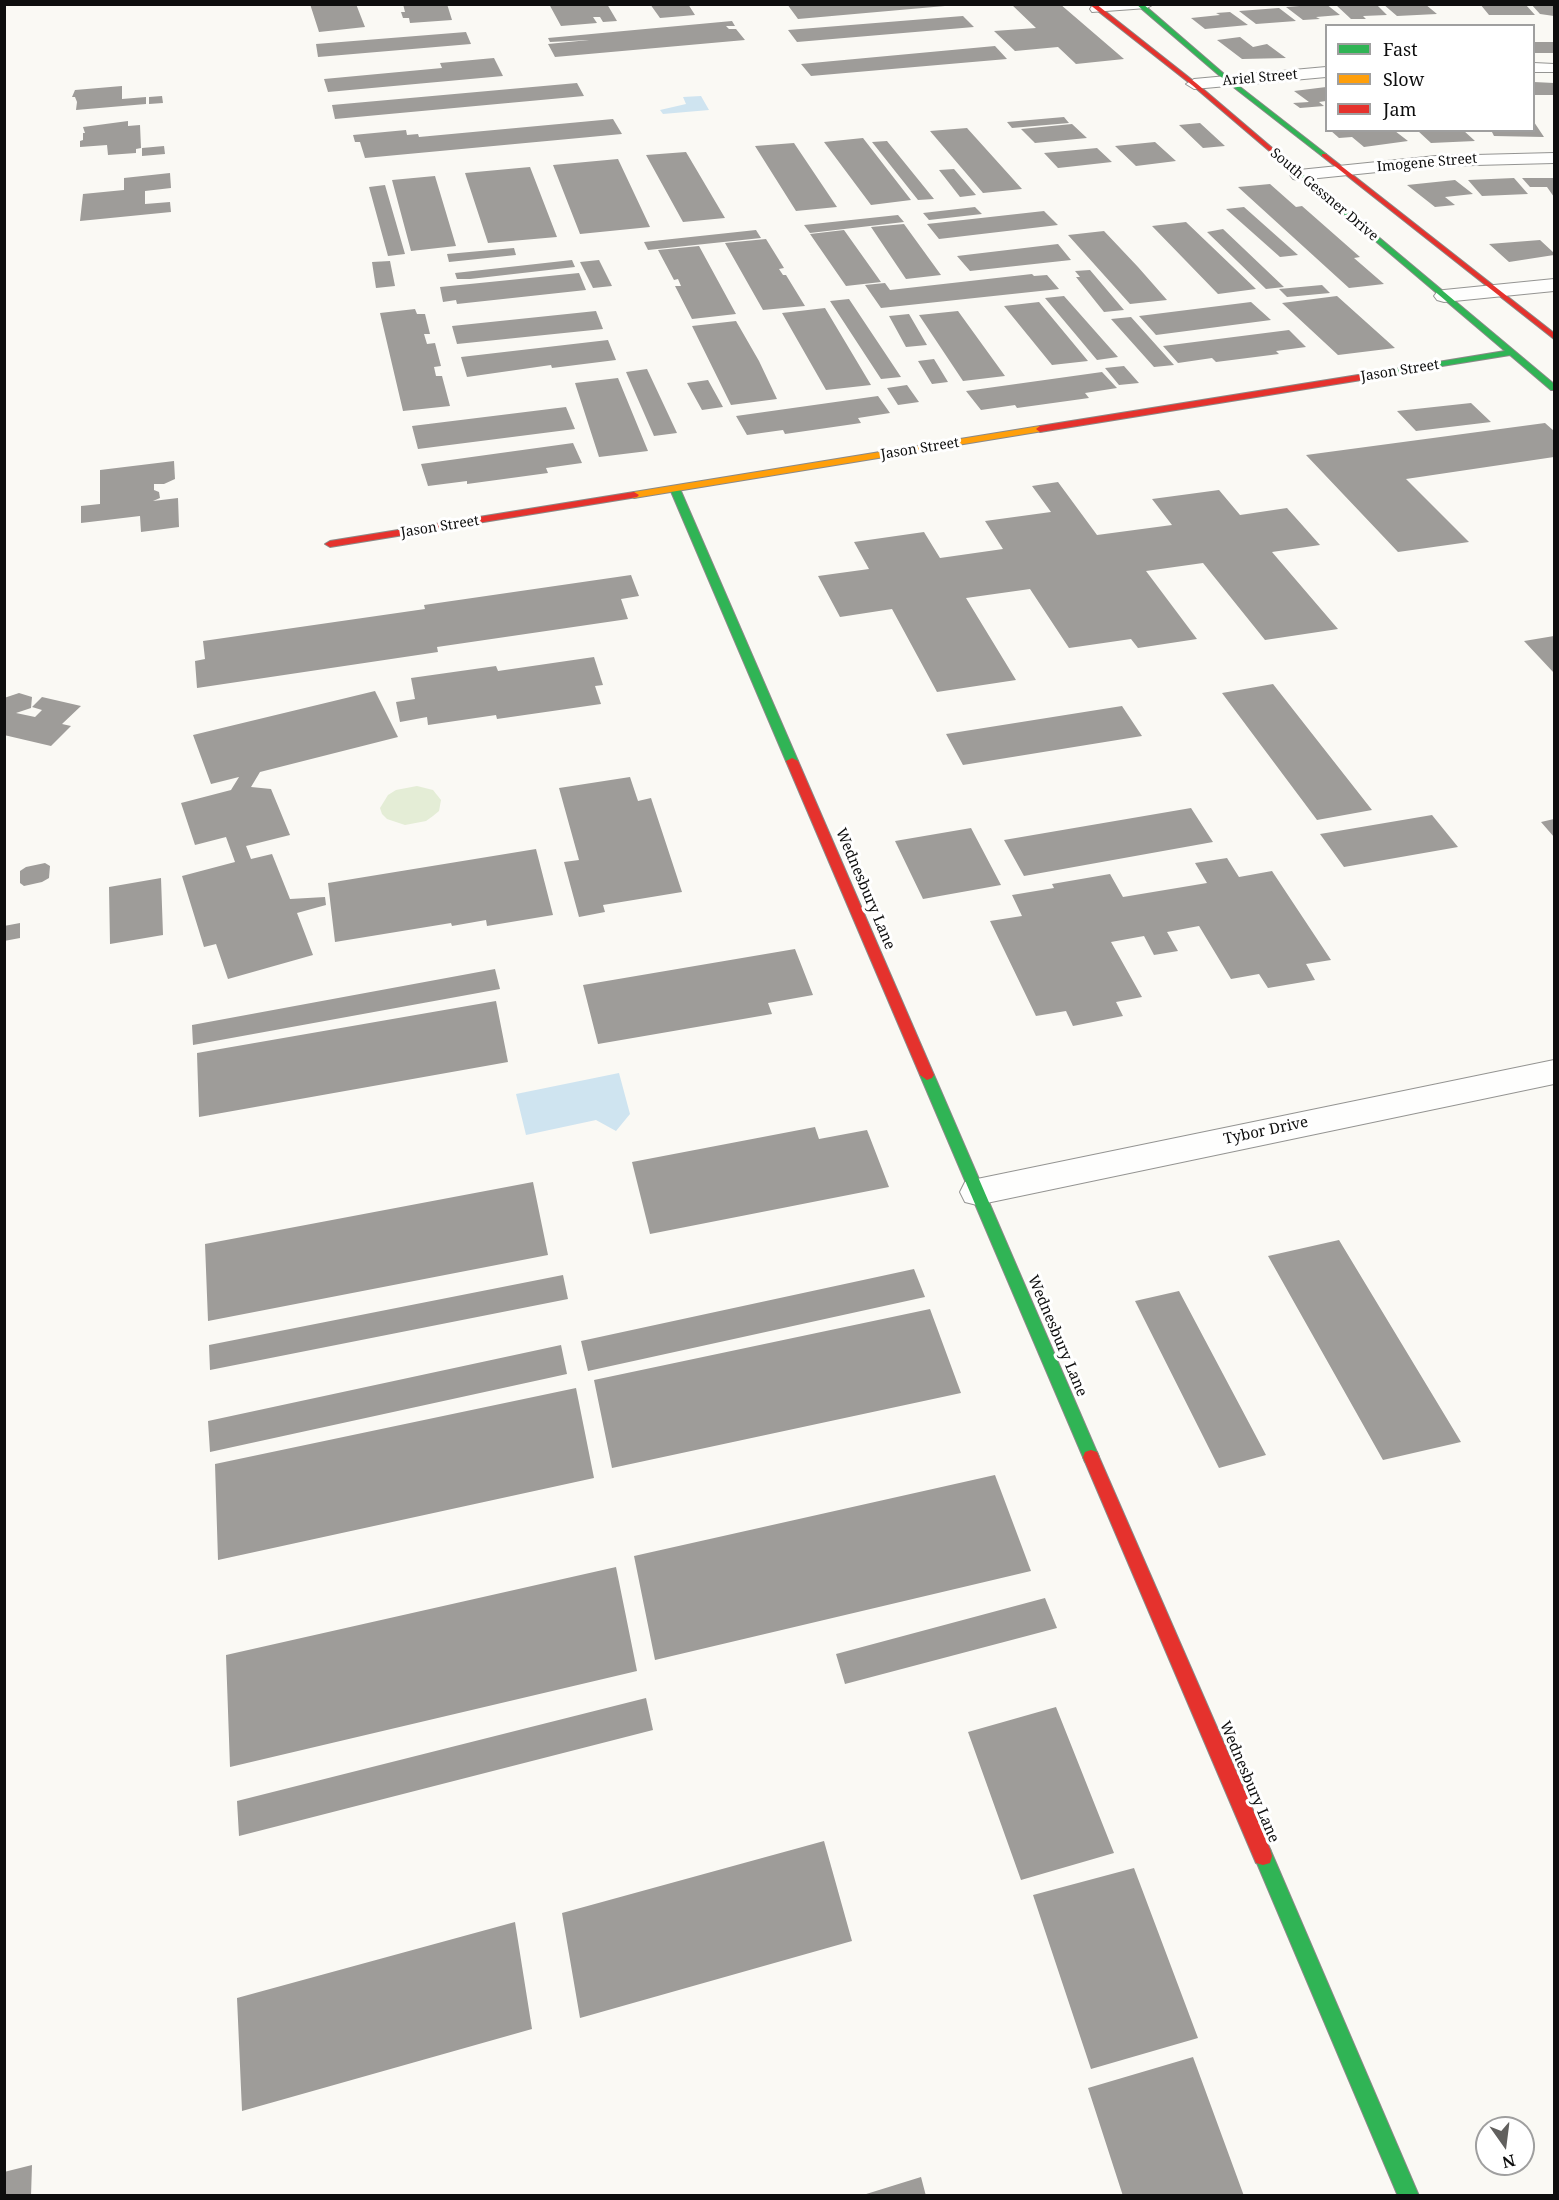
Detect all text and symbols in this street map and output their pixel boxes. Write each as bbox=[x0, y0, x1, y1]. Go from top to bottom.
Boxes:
legend bbox=[1325, 24, 1535, 132]
text: Fast bbox=[1383, 37, 1418, 61]
street label: Ariel Street bbox=[1222, 66, 1298, 90]
text: Slow bbox=[1383, 67, 1424, 91]
text: Jam bbox=[1383, 97, 1417, 121]
street label: South Gessner Drive bbox=[1267, 145, 1381, 245]
street label: Imogene Street bbox=[1376, 150, 1478, 176]
street label: Jason Street bbox=[1360, 357, 1440, 385]
street label: Jason Street bbox=[880, 435, 960, 463]
street label: Jason Street bbox=[400, 513, 480, 541]
street label: Wednesbury Lane bbox=[831, 826, 899, 952]
street label: Tybor Drive bbox=[1222, 1113, 1310, 1149]
street label: Wednesbury Lane bbox=[1023, 1273, 1091, 1399]
street label: Wednesbury Lane bbox=[1215, 1719, 1283, 1845]
north arrow bbox=[1475, 2116, 1535, 2176]
text: N bbox=[1500, 2149, 1518, 2174]

